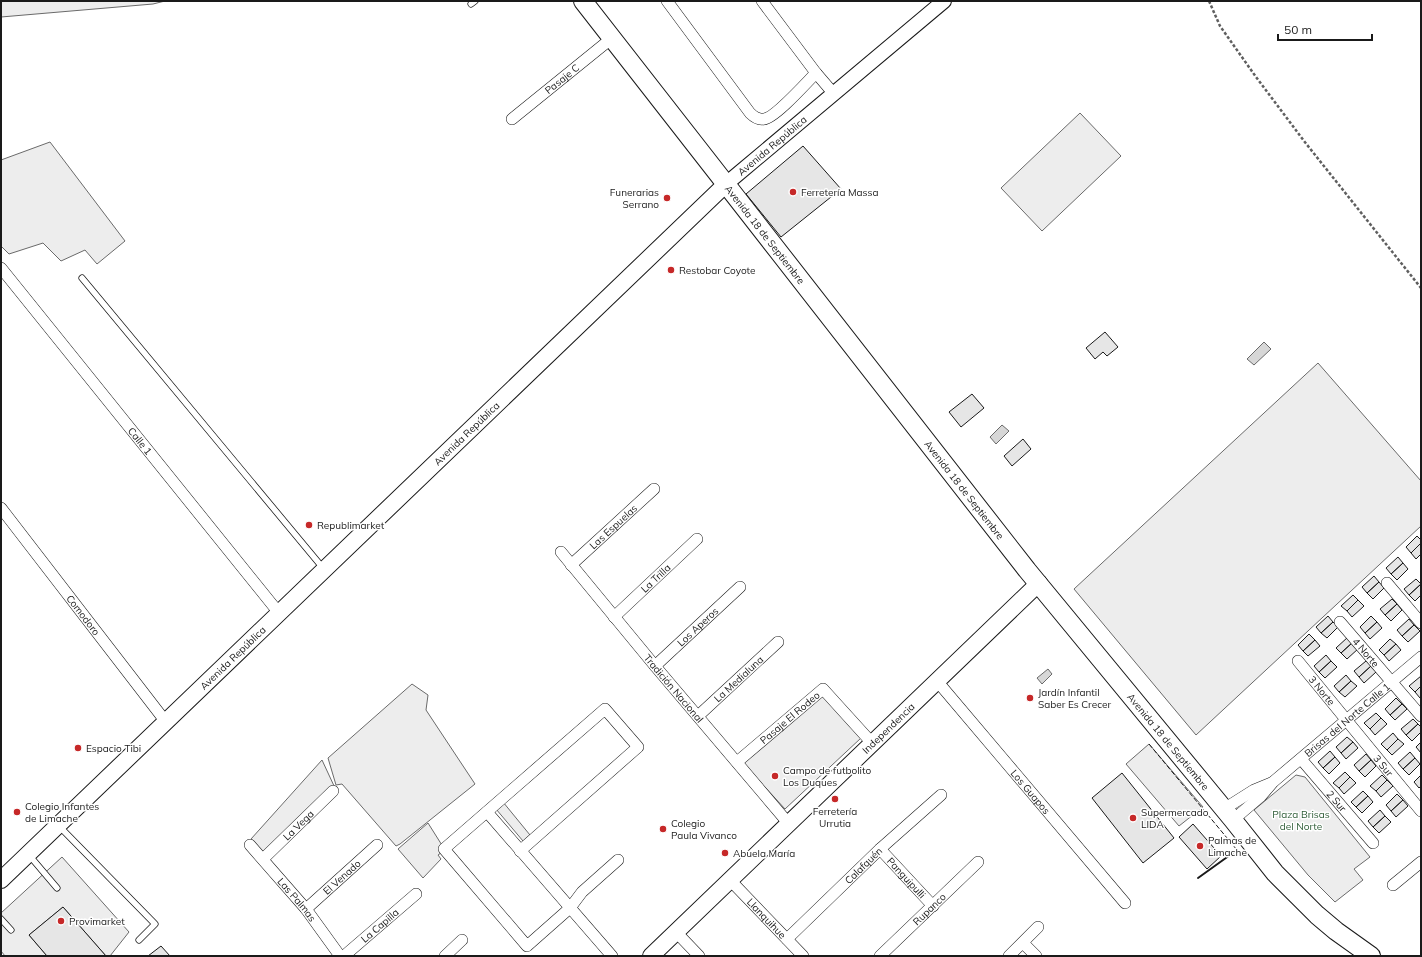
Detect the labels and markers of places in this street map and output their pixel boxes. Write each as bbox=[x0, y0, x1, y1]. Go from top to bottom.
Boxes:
place label: Funerarias Serrano bbox=[610, 186, 659, 211]
place label: Ferretería Massa bbox=[801, 186, 879, 199]
marker: Ferretería Massa bbox=[788, 187, 798, 197]
marker: Funerarias Serrano bbox=[662, 193, 672, 203]
place label: Restobar Coyote bbox=[679, 264, 755, 277]
marker: Restobar Coyote bbox=[666, 265, 676, 275]
place label: Republimarket bbox=[317, 519, 385, 532]
marker: Republimarket bbox=[304, 520, 314, 530]
place label: Jardín Infantil Saber Es Crecer bbox=[1038, 686, 1111, 711]
marker: Jardín Infantil Saber Es Crecer bbox=[1025, 693, 1035, 703]
place label: Espacio Tibi bbox=[86, 742, 141, 755]
marker: Espacio Tibi bbox=[73, 743, 83, 753]
place label: Campo de futbolito Los Duques bbox=[783, 764, 871, 789]
marker: Campo de futbolito Los Duques bbox=[770, 771, 780, 781]
marker: Ferretería Urrutia bbox=[830, 794, 840, 804]
place label: Colegio Infantes de Limache bbox=[25, 800, 99, 825]
place label: Ferretería Urrutia bbox=[813, 805, 857, 830]
place label: Supermercado LIDA bbox=[1141, 806, 1209, 831]
marker: Colegio Infantes de Limache bbox=[12, 807, 22, 817]
marker: Supermercado LIDA bbox=[1128, 813, 1138, 823]
place label: Colegio Paula Vivanco bbox=[671, 817, 737, 842]
marker: Colegio Paula Vivanco bbox=[658, 824, 668, 834]
place label: Palmas de Limache bbox=[1208, 834, 1256, 859]
marker: Palmas de Limache bbox=[1195, 841, 1205, 851]
place label: Abuela María bbox=[733, 847, 795, 860]
marker: Abuela María bbox=[720, 848, 730, 858]
place label: Provimarket bbox=[69, 915, 125, 928]
marker: Provimarket bbox=[56, 916, 66, 926]

